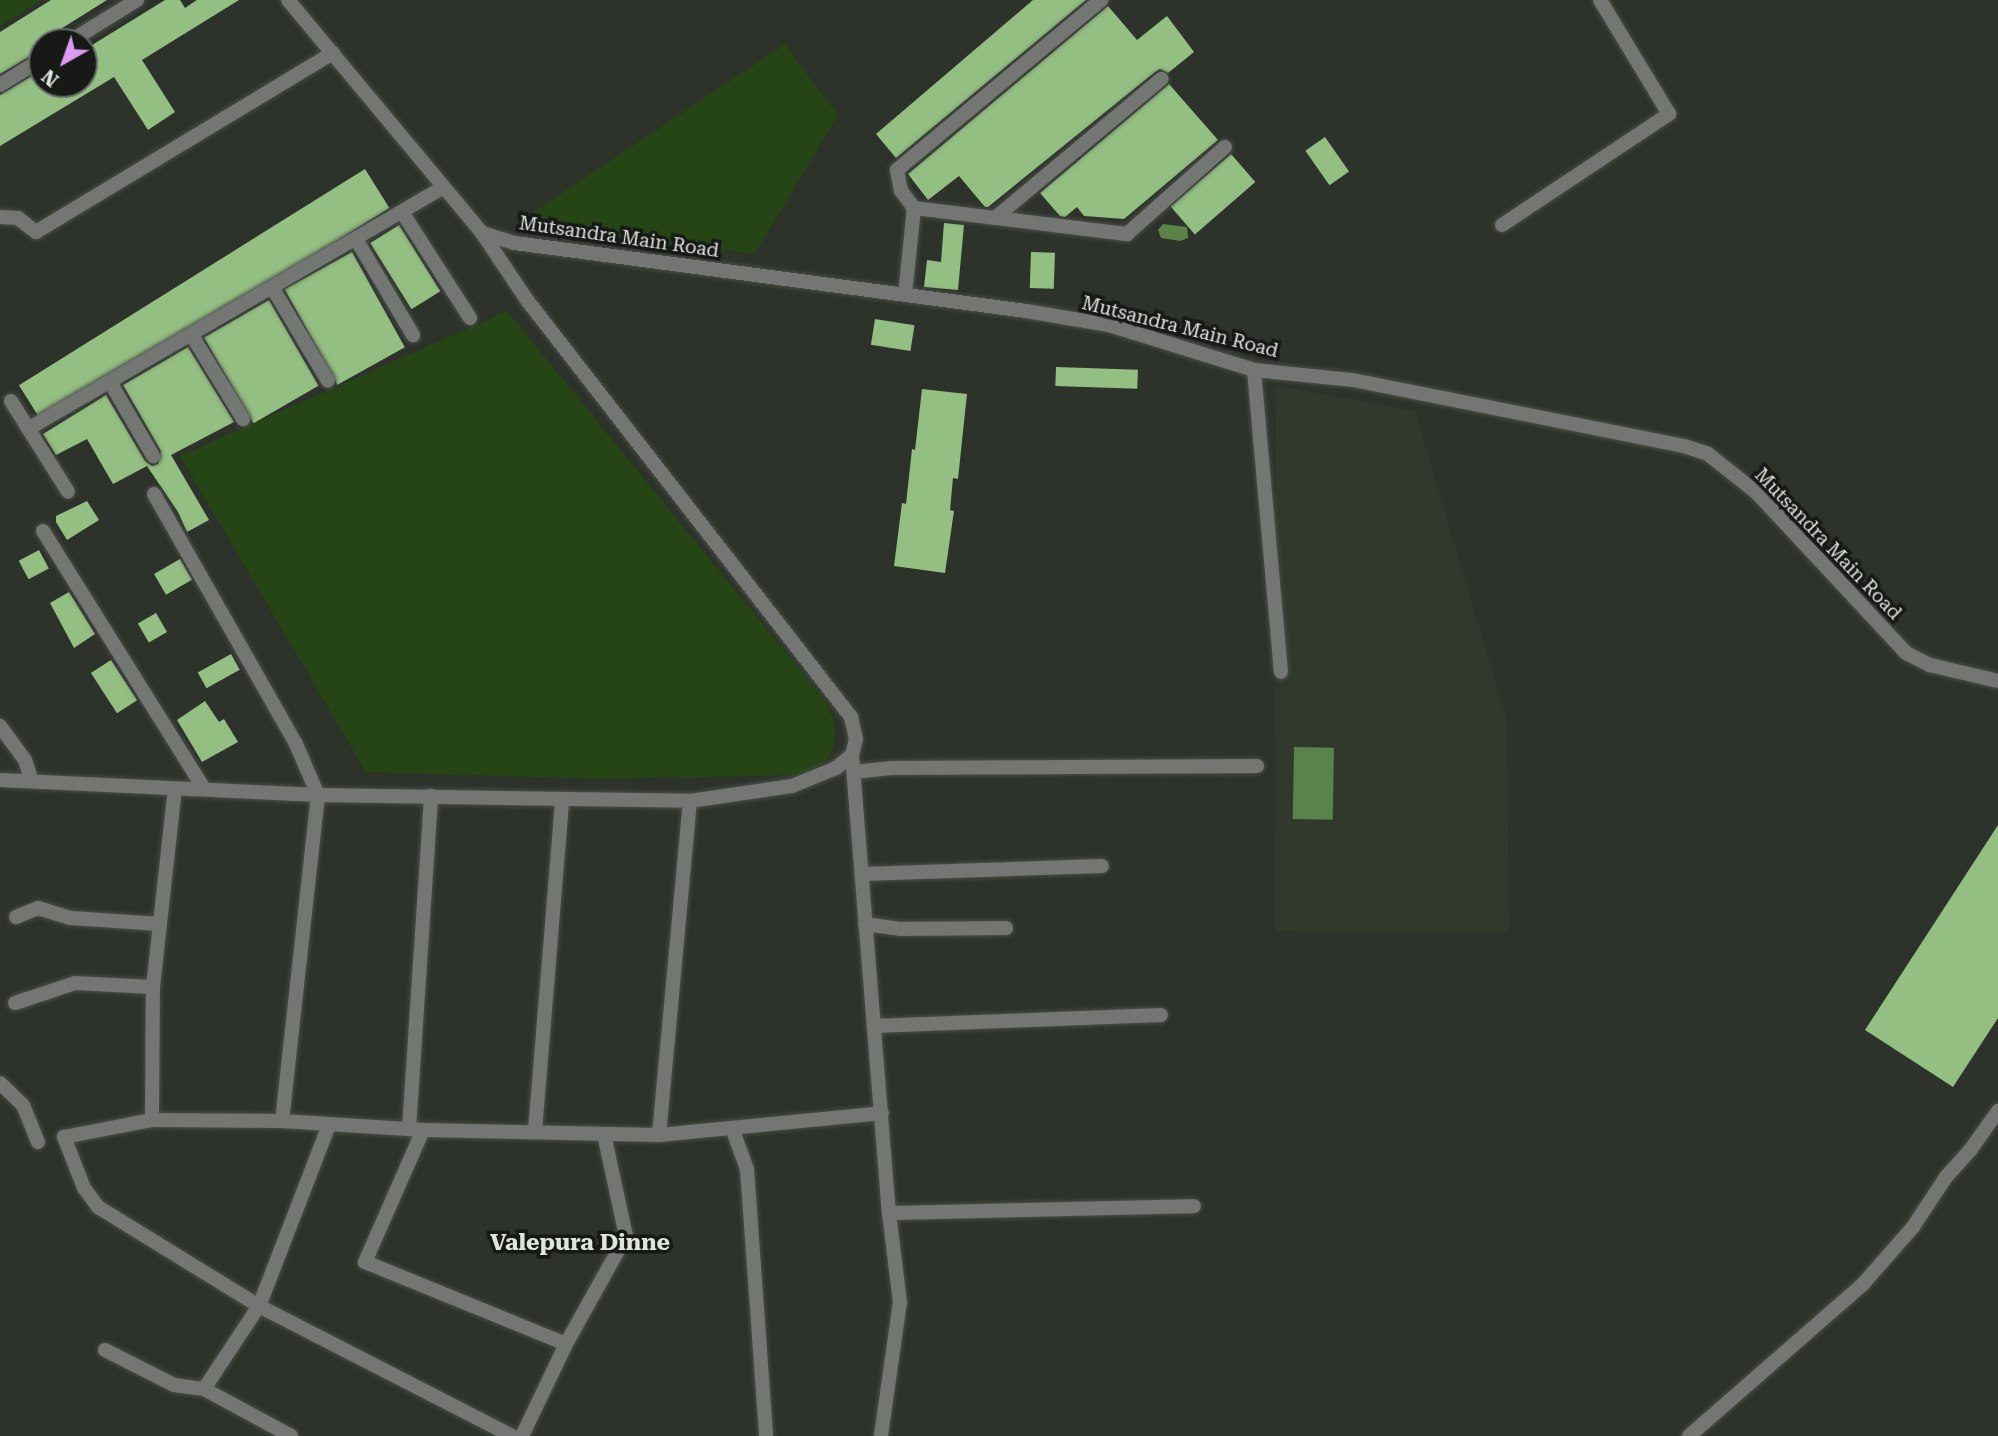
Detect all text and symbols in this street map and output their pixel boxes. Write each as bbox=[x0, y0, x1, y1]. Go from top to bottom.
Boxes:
north arrow bbox=[28, 28, 98, 98]
text: N bbox=[37, 64, 63, 91]
street label: Mutsandra Main Road bbox=[518, 212, 720, 262]
street label: Mutsandra Main Road bbox=[1080, 292, 1280, 362]
street label: Mutsandra Main Road bbox=[1750, 464, 1906, 624]
district label: Valepura Dinne bbox=[490, 1229, 670, 1257]

